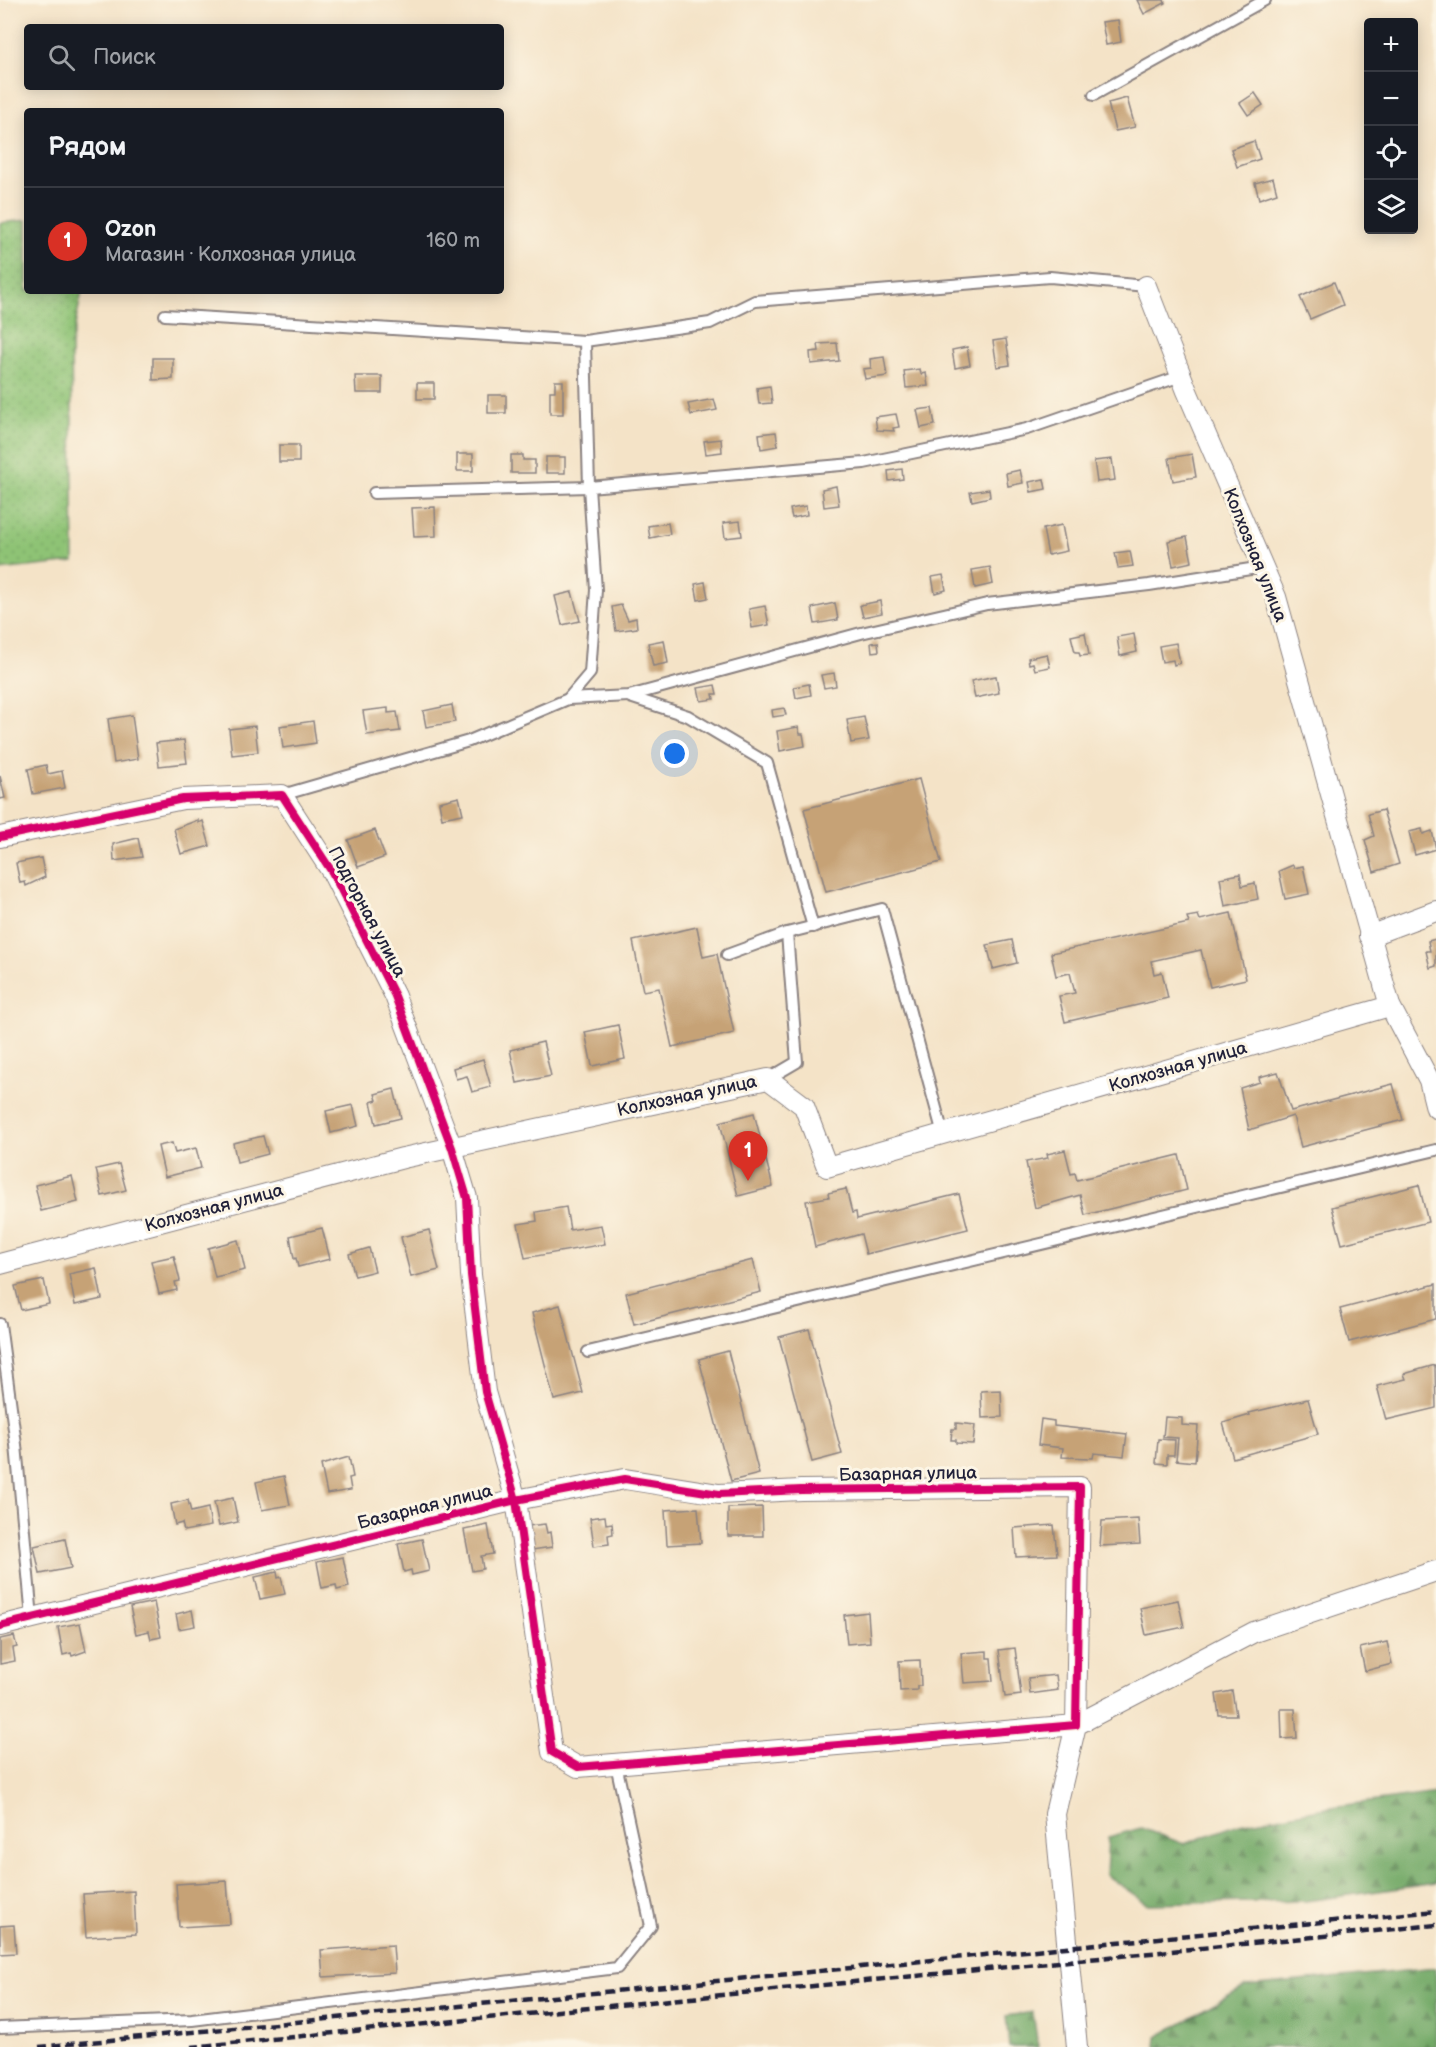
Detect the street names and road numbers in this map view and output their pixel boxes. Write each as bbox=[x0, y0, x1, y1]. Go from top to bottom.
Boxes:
street label: Колхозная улица bbox=[1219, 485, 1292, 625]
street label: Подгорная улица bbox=[324, 843, 410, 981]
street label: Колхозная улица bbox=[1107, 1037, 1250, 1097]
street label: Колхозная улица bbox=[615, 1071, 759, 1121]
street label: Колхозная улица bbox=[143, 1179, 286, 1237]
street label: Базарная улица bbox=[839, 1462, 978, 1486]
street label: Базарная улица bbox=[355, 1480, 495, 1534]

